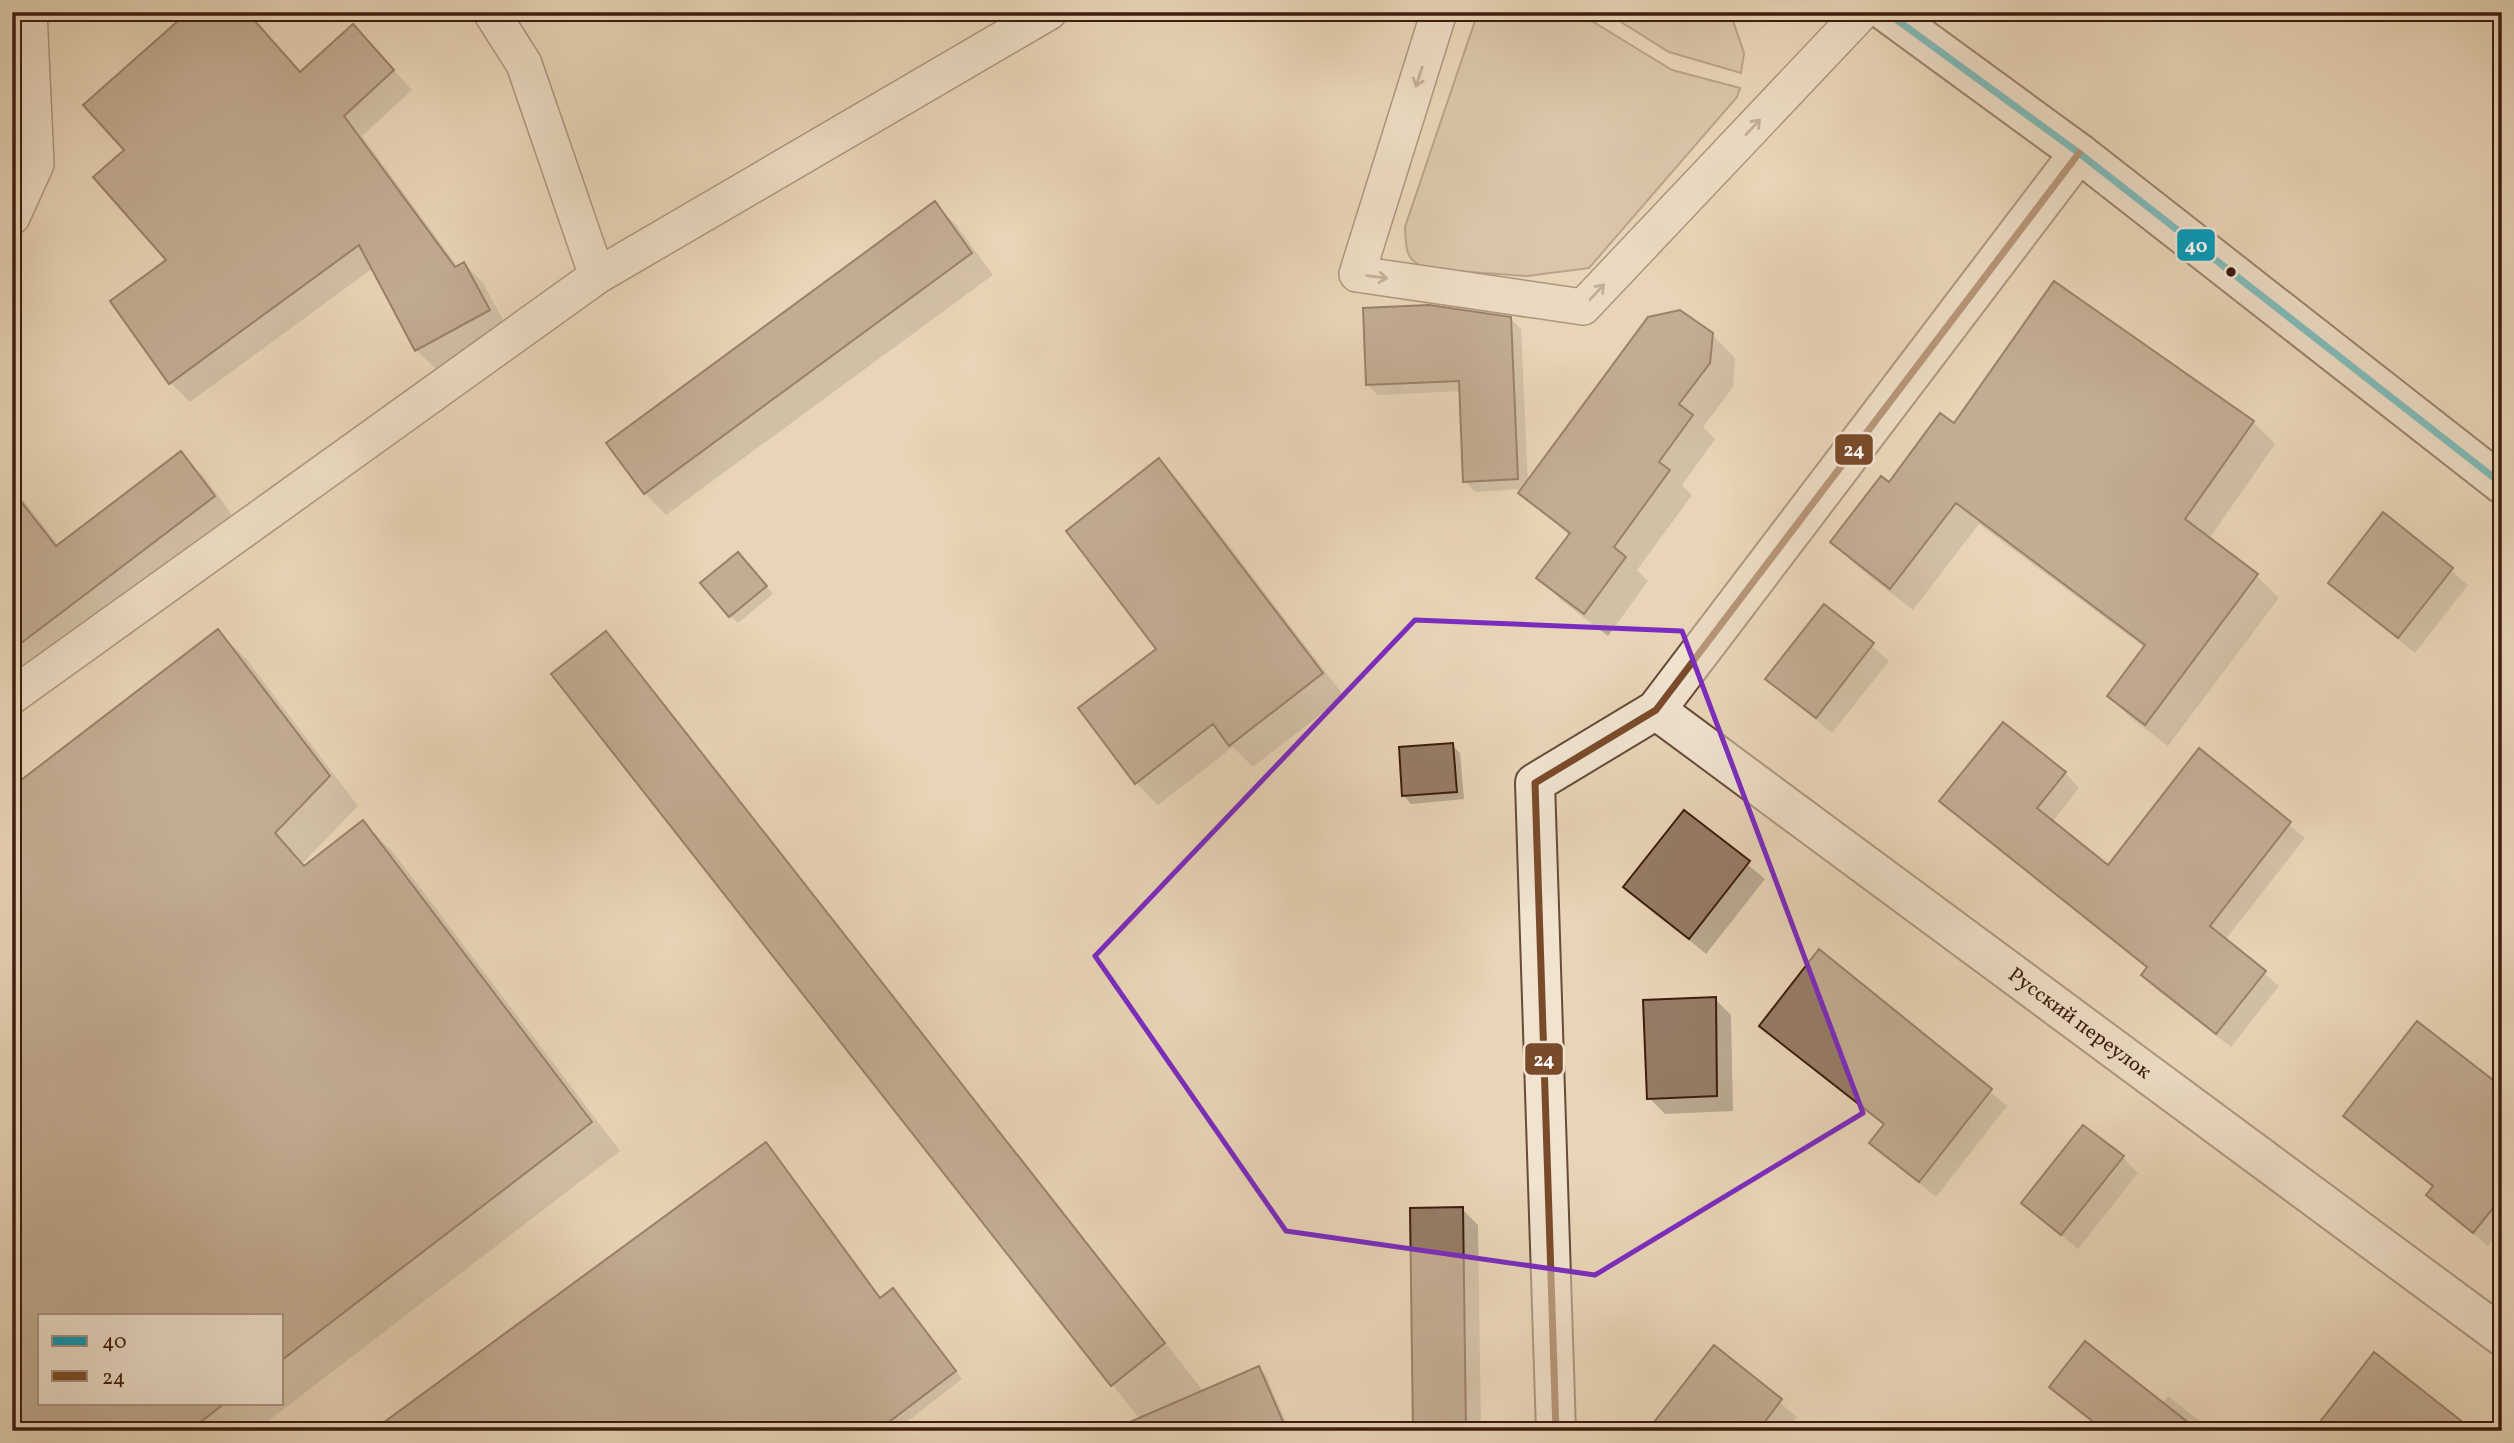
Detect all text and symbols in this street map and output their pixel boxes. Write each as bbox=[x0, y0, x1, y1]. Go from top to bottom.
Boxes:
one-way arrow bbox=[1412, 66, 1424, 88]
one-way arrow bbox=[1745, 119, 1762, 136]
line badge: 40 bbox=[2176, 228, 2216, 262]
text: 40 bbox=[2185, 234, 2208, 260]
unlabelled marker bbox=[2224, 265, 2238, 279]
one-way arrow bbox=[1366, 271, 1388, 284]
one-way arrow bbox=[1588, 284, 1605, 301]
line badge: 24 bbox=[1834, 433, 1874, 466]
text: 24 bbox=[1843, 438, 1865, 464]
street label: Русский переулок bbox=[2002, 961, 2157, 1086]
line badge: 24 bbox=[1524, 1042, 1564, 1076]
text: 24 bbox=[1533, 1048, 1555, 1074]
legend bbox=[38, 1314, 284, 1404]
text: 40 bbox=[102, 1328, 127, 1357]
text: 24 bbox=[102, 1364, 125, 1393]

